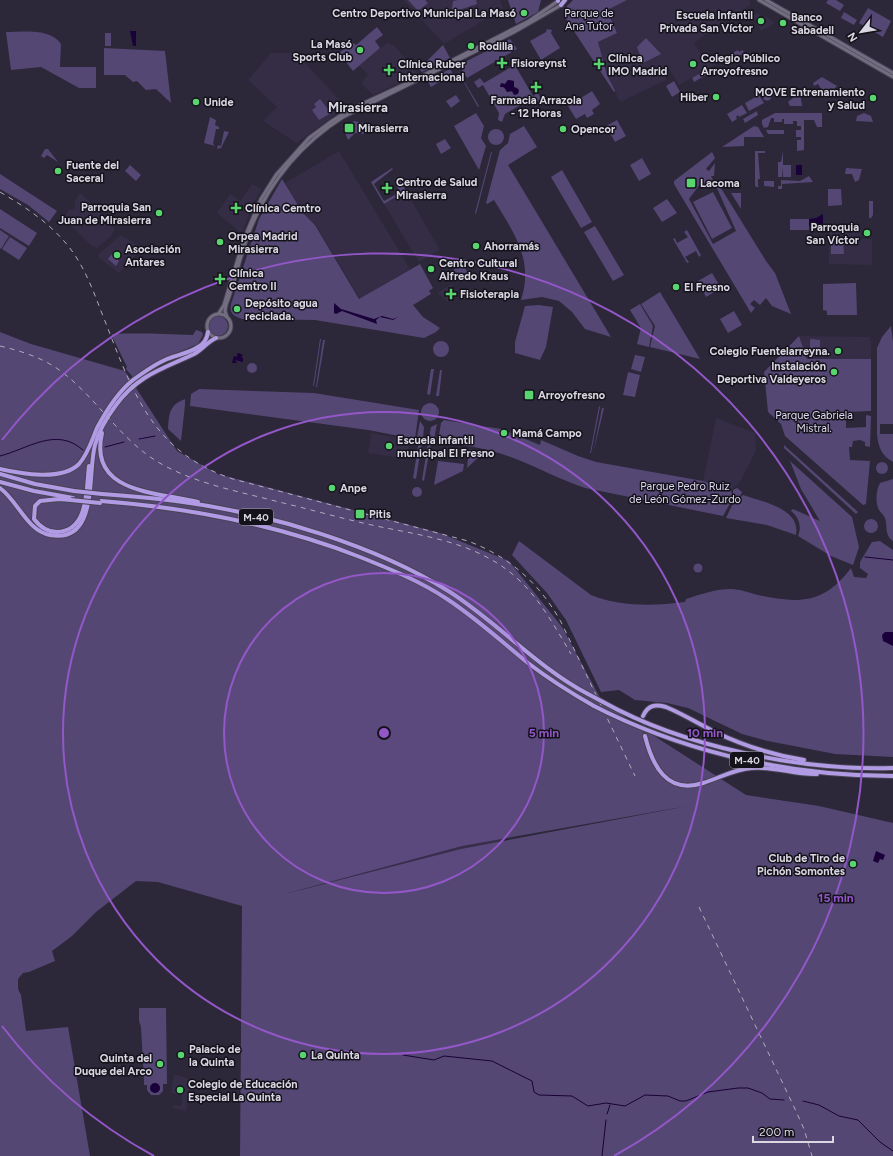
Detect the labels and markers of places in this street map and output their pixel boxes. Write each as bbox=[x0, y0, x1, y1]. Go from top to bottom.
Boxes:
place label: Centro Deportivo Municipal La Masó bbox=[332, 7, 517, 20]
marker: Centro Deportivo Municipal La Masó bbox=[519, 8, 529, 18]
place label: Escuela Infantil Privada San Víctor bbox=[659, 9, 754, 35]
place label: Banco Sabadell bbox=[791, 11, 834, 37]
marker: Escuela Infantil Privada San Víctor bbox=[756, 16, 766, 26]
marker: Banco Sabadell bbox=[778, 18, 788, 28]
place label: La Masó Sports Club bbox=[293, 38, 353, 64]
place label: Rodilla bbox=[479, 40, 513, 53]
marker: Rodilla bbox=[466, 41, 476, 51]
marker: La Masó Sports Club bbox=[355, 45, 365, 55]
place label: Clínica IMO Madrid bbox=[608, 52, 667, 78]
place label: Colegio Público Arroyofresno bbox=[701, 52, 781, 78]
marker: Fisioreynst bbox=[496, 57, 508, 69]
place label: Fisioreynst bbox=[511, 57, 567, 70]
place label: Clínica Ruber Internacional bbox=[398, 58, 466, 84]
marker: Clínica IMO Madrid bbox=[593, 58, 605, 70]
marker: Colegio Público Arroyofresno bbox=[688, 59, 698, 69]
marker: Clínica Ruber Internacional bbox=[383, 64, 395, 76]
marker: Farmacia Arrazola - 12 Horas bbox=[531, 82, 541, 92]
place label: MOVE Entrenamiento y Salud bbox=[755, 86, 866, 112]
place label: Hiber bbox=[680, 91, 709, 104]
marker: Hiber bbox=[711, 92, 721, 102]
marker: MOVE Entrenamiento y Salud bbox=[868, 93, 878, 103]
place label: Farmacia Arrazola - 12 Horas bbox=[490, 94, 582, 120]
place label: Unide bbox=[204, 96, 234, 109]
marker: Unide bbox=[191, 97, 201, 107]
marker: Mirasierra bbox=[343, 122, 355, 134]
place label: Mirasierra bbox=[358, 122, 409, 135]
place label: Opencor bbox=[571, 123, 616, 136]
marker: Opencor bbox=[558, 124, 568, 134]
place label: Fuente del Saceral bbox=[66, 159, 119, 185]
marker: Fuente del Saceral bbox=[53, 166, 63, 176]
place label: Centro de Salud Mirasierra bbox=[396, 176, 477, 202]
marker: Lacoma bbox=[685, 177, 697, 189]
place label: Lacoma bbox=[700, 177, 740, 190]
marker: Centro de Salud Mirasierra bbox=[381, 182, 393, 194]
place label: Parroquia San Juan de Mirasierra bbox=[58, 201, 151, 227]
marker: Clínica Cemtro bbox=[230, 202, 242, 214]
place label: Clínica Cemtro bbox=[245, 202, 321, 215]
marker: Parroquia San Juan de Mirasierra bbox=[154, 208, 164, 218]
place label: Parroquia San Víctor bbox=[806, 221, 860, 247]
marker: Parroquia San Víctor bbox=[862, 228, 872, 238]
place label: Orpea Madrid Mirasierra bbox=[228, 230, 297, 256]
marker: Orpea Madrid Mirasierra bbox=[215, 237, 225, 247]
place label: Ahorramás bbox=[484, 240, 539, 253]
marker: Ahorramás bbox=[471, 241, 481, 251]
place label: Asociación Antares bbox=[125, 243, 181, 269]
marker: Asociación Antares bbox=[112, 250, 122, 260]
place label: Centro Cultural Alfredo Kraus bbox=[439, 257, 518, 283]
marker: Centro Cultural Alfredo Kraus bbox=[426, 264, 436, 274]
place label: Clínica Cemtro II bbox=[229, 267, 277, 293]
marker: Clínica Cemtro II bbox=[214, 273, 226, 285]
place label: El Fresno bbox=[684, 281, 730, 294]
marker: El Fresno bbox=[671, 282, 681, 292]
marker: Fisioterapia bbox=[445, 288, 457, 300]
place label: Fisioterapia bbox=[460, 288, 519, 301]
place label: Depósito agua reciclada. bbox=[245, 297, 318, 323]
marker: Depósito agua reciclada. bbox=[232, 304, 242, 314]
place label: Colegio Fuentelarreyna. bbox=[709, 345, 830, 358]
marker: Colegio Fuentelarreyna. bbox=[833, 346, 843, 356]
place label: Instalación Deportiva Valdeyeros bbox=[717, 360, 826, 386]
marker: Instalación Deportiva Valdeyeros bbox=[829, 367, 839, 377]
marker: Arroyofresno bbox=[523, 389, 535, 401]
place label: Arroyofresno bbox=[538, 389, 606, 402]
place label: Mamá Campo bbox=[512, 427, 582, 440]
marker: Mamá Campo bbox=[499, 428, 509, 438]
place label: Escuela infantil municipal El Fresno bbox=[397, 434, 495, 460]
marker: Escuela infantil municipal El Fresno bbox=[384, 441, 394, 451]
place label: Anpe bbox=[340, 482, 367, 495]
marker: Anpe bbox=[327, 483, 337, 493]
marker: Pitis bbox=[354, 508, 366, 520]
place label: Pitis bbox=[369, 508, 391, 521]
centre of rings bbox=[377, 726, 391, 740]
place label: Club de Tiro de Pichón Somontes bbox=[757, 852, 845, 878]
marker: Club de Tiro de Pichón Somontes bbox=[848, 859, 858, 869]
place label: Palacio de la Quinta bbox=[189, 1043, 241, 1069]
place label: La Quinta bbox=[311, 1049, 360, 1062]
marker: Palacio de la Quinta bbox=[176, 1050, 186, 1060]
marker: La Quinta bbox=[298, 1050, 308, 1060]
place label: Quinta del Duque del Arco bbox=[74, 1052, 153, 1078]
marker: Quinta del Duque del Arco bbox=[155, 1059, 165, 1069]
place label: Colegio de Educación Especial La Quinta bbox=[188, 1078, 298, 1104]
marker: Colegio de Educación Especial La Quinta bbox=[175, 1085, 185, 1095]

